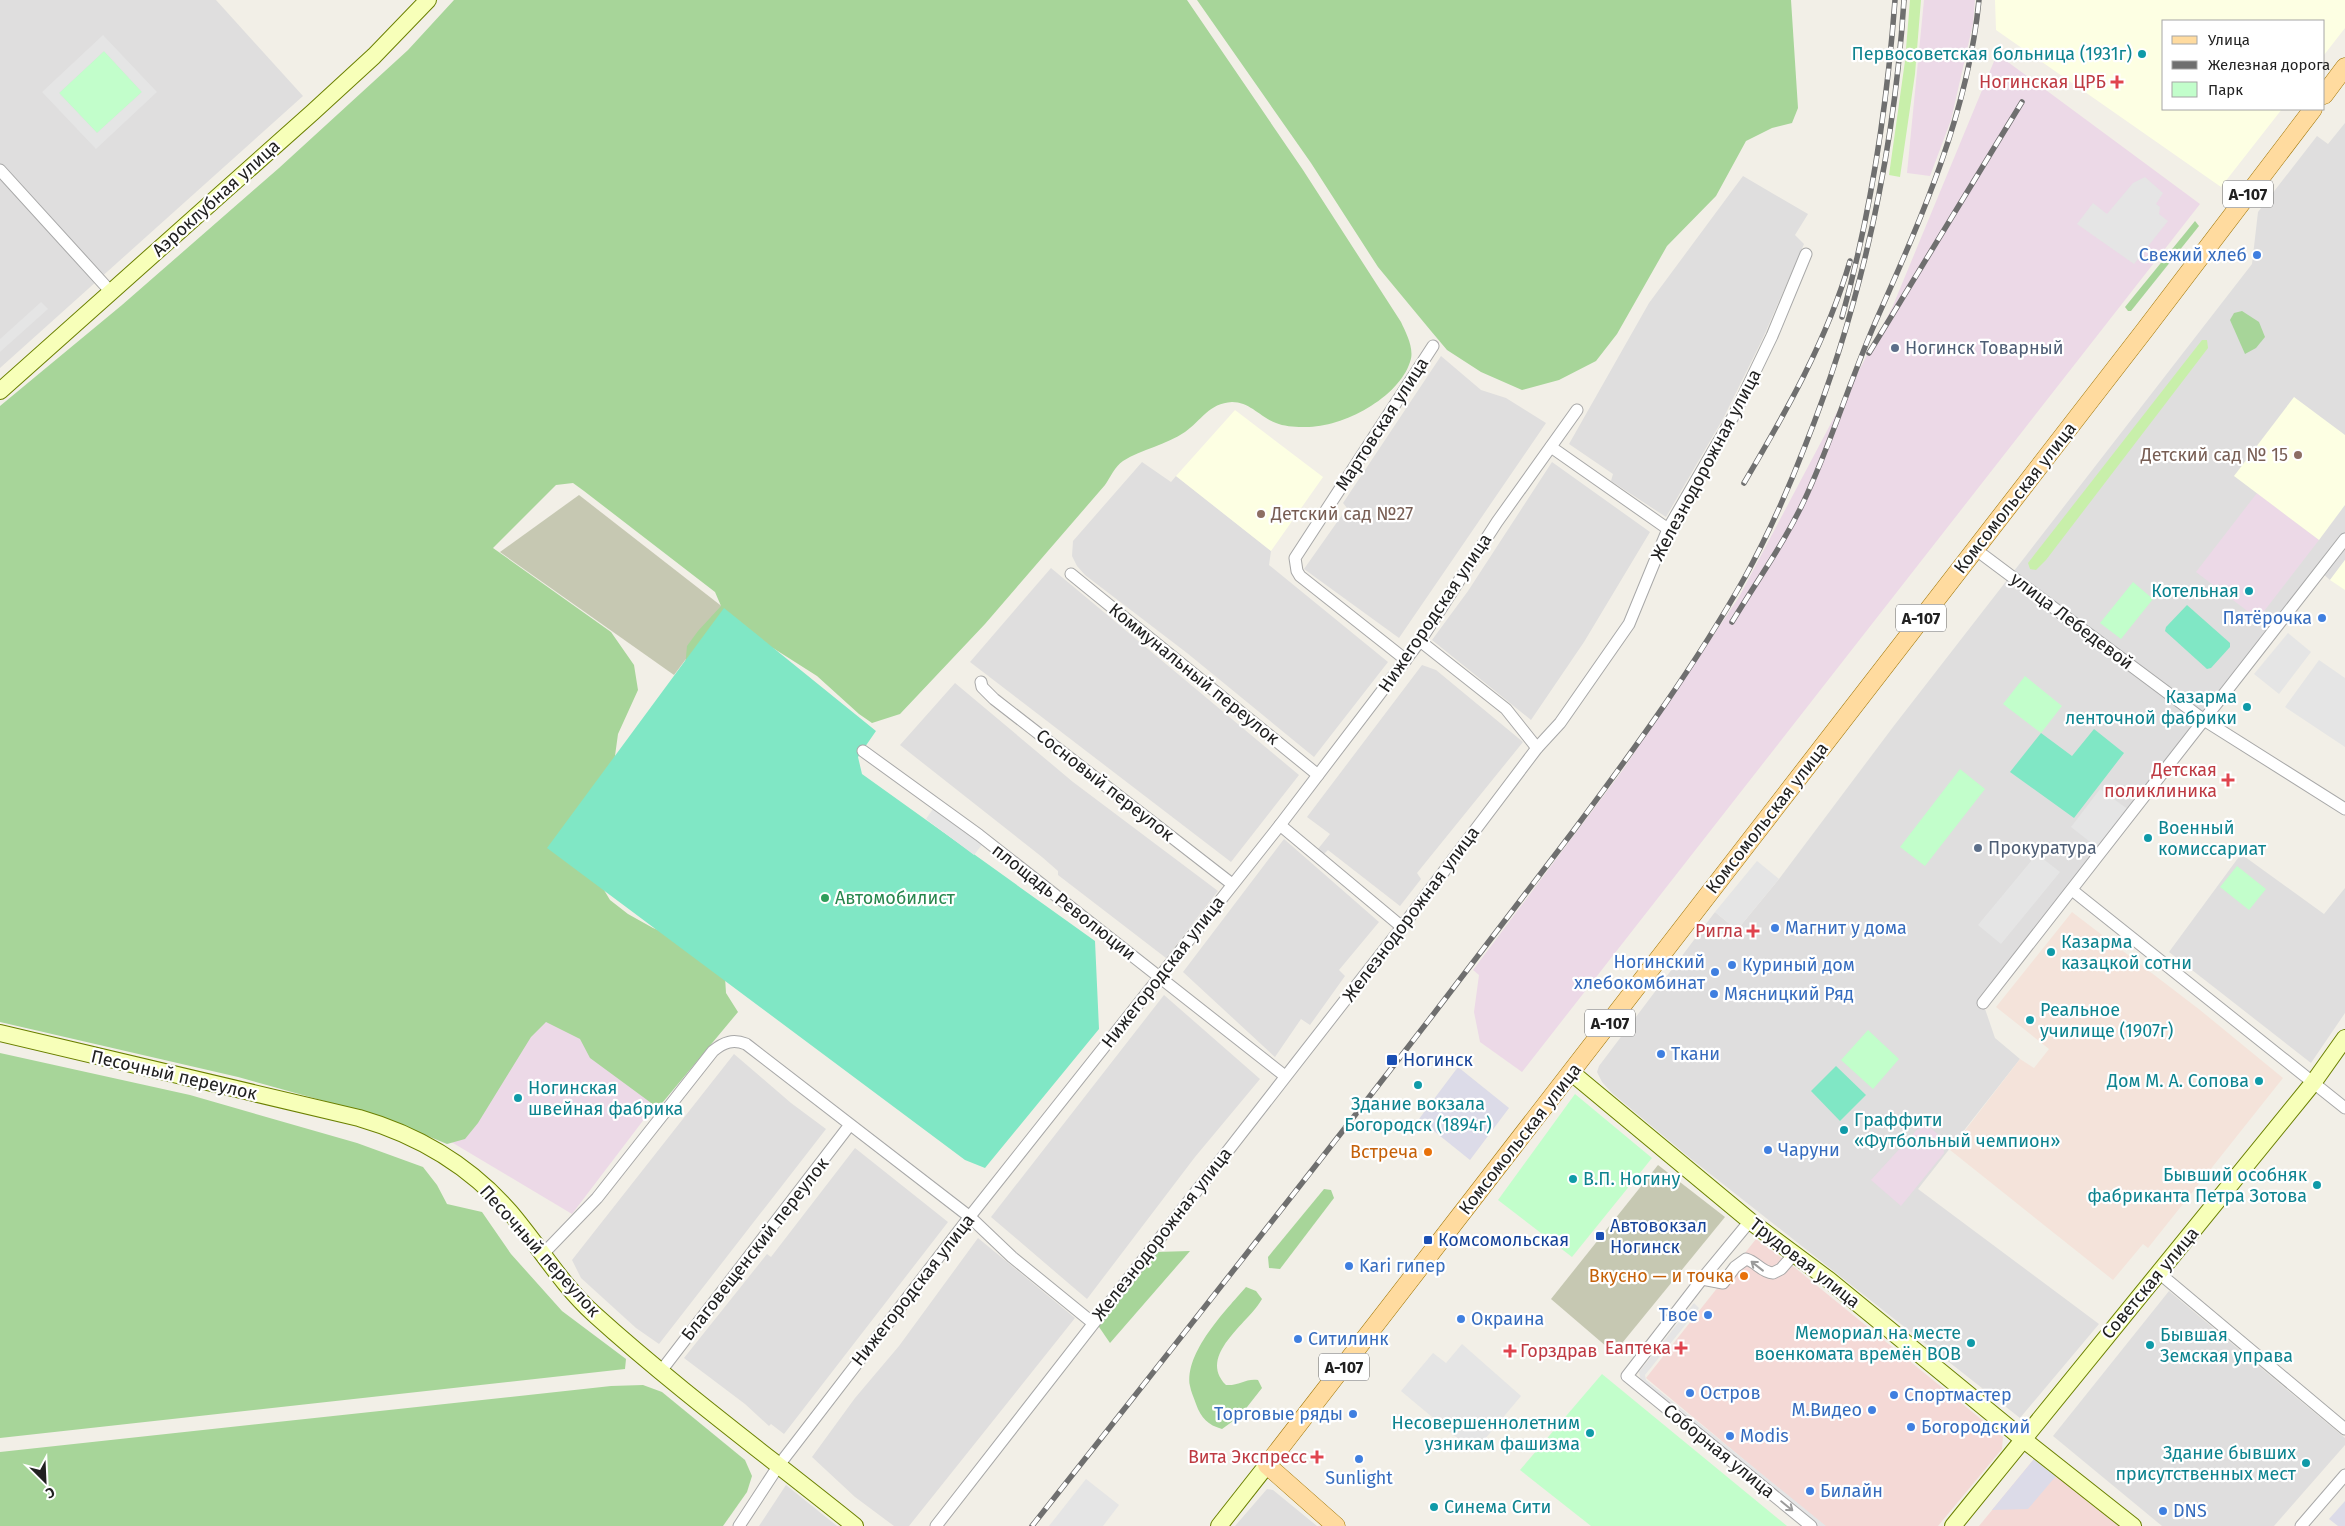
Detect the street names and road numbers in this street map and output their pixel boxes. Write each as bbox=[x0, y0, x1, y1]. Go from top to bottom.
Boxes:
street label: Аэроклубная улица bbox=[148, 135, 284, 261]
road number: А-107 bbox=[2223, 180, 2273, 208]
street label: Мартовская улица bbox=[1331, 353, 1433, 495]
street label: Железнодорожная улица bbox=[1646, 365, 1766, 565]
street label: Комсомольская улица bbox=[1949, 418, 2081, 578]
street label: Нижегородская улица bbox=[1374, 529, 1496, 697]
street label: улица Лебедевой bbox=[2006, 568, 2138, 674]
street label: Коммунальный переулок bbox=[1104, 598, 1284, 750]
road number: А-107 bbox=[1896, 604, 1946, 632]
street label: Сосновый переулок bbox=[1032, 724, 1179, 846]
street label: Комсомольская улица bbox=[1701, 738, 1833, 898]
street label: Железнодорожная улица bbox=[1338, 822, 1484, 1006]
street label: площадь Революции bbox=[988, 839, 1140, 965]
street label: Нижегородская улица bbox=[1097, 892, 1229, 1052]
road number: А-107 bbox=[1585, 1010, 1635, 1036]
street label: Песочный переулок bbox=[89, 1045, 260, 1105]
street label: Комсомольская улица bbox=[1454, 1059, 1586, 1219]
street label: Железнодорожная улица bbox=[1088, 1143, 1236, 1325]
street label: Благовещенский переулок bbox=[677, 1152, 834, 1345]
street label: Песочный переулок bbox=[475, 1181, 605, 1322]
street label: Нижегородская улица bbox=[847, 1210, 979, 1370]
street label: Трудовая улица bbox=[1746, 1213, 1864, 1313]
street label: Советская улица bbox=[2097, 1222, 2203, 1344]
road number: А-107 bbox=[1319, 1354, 1369, 1380]
street label: Соборная улица bbox=[1659, 1399, 1779, 1503]

